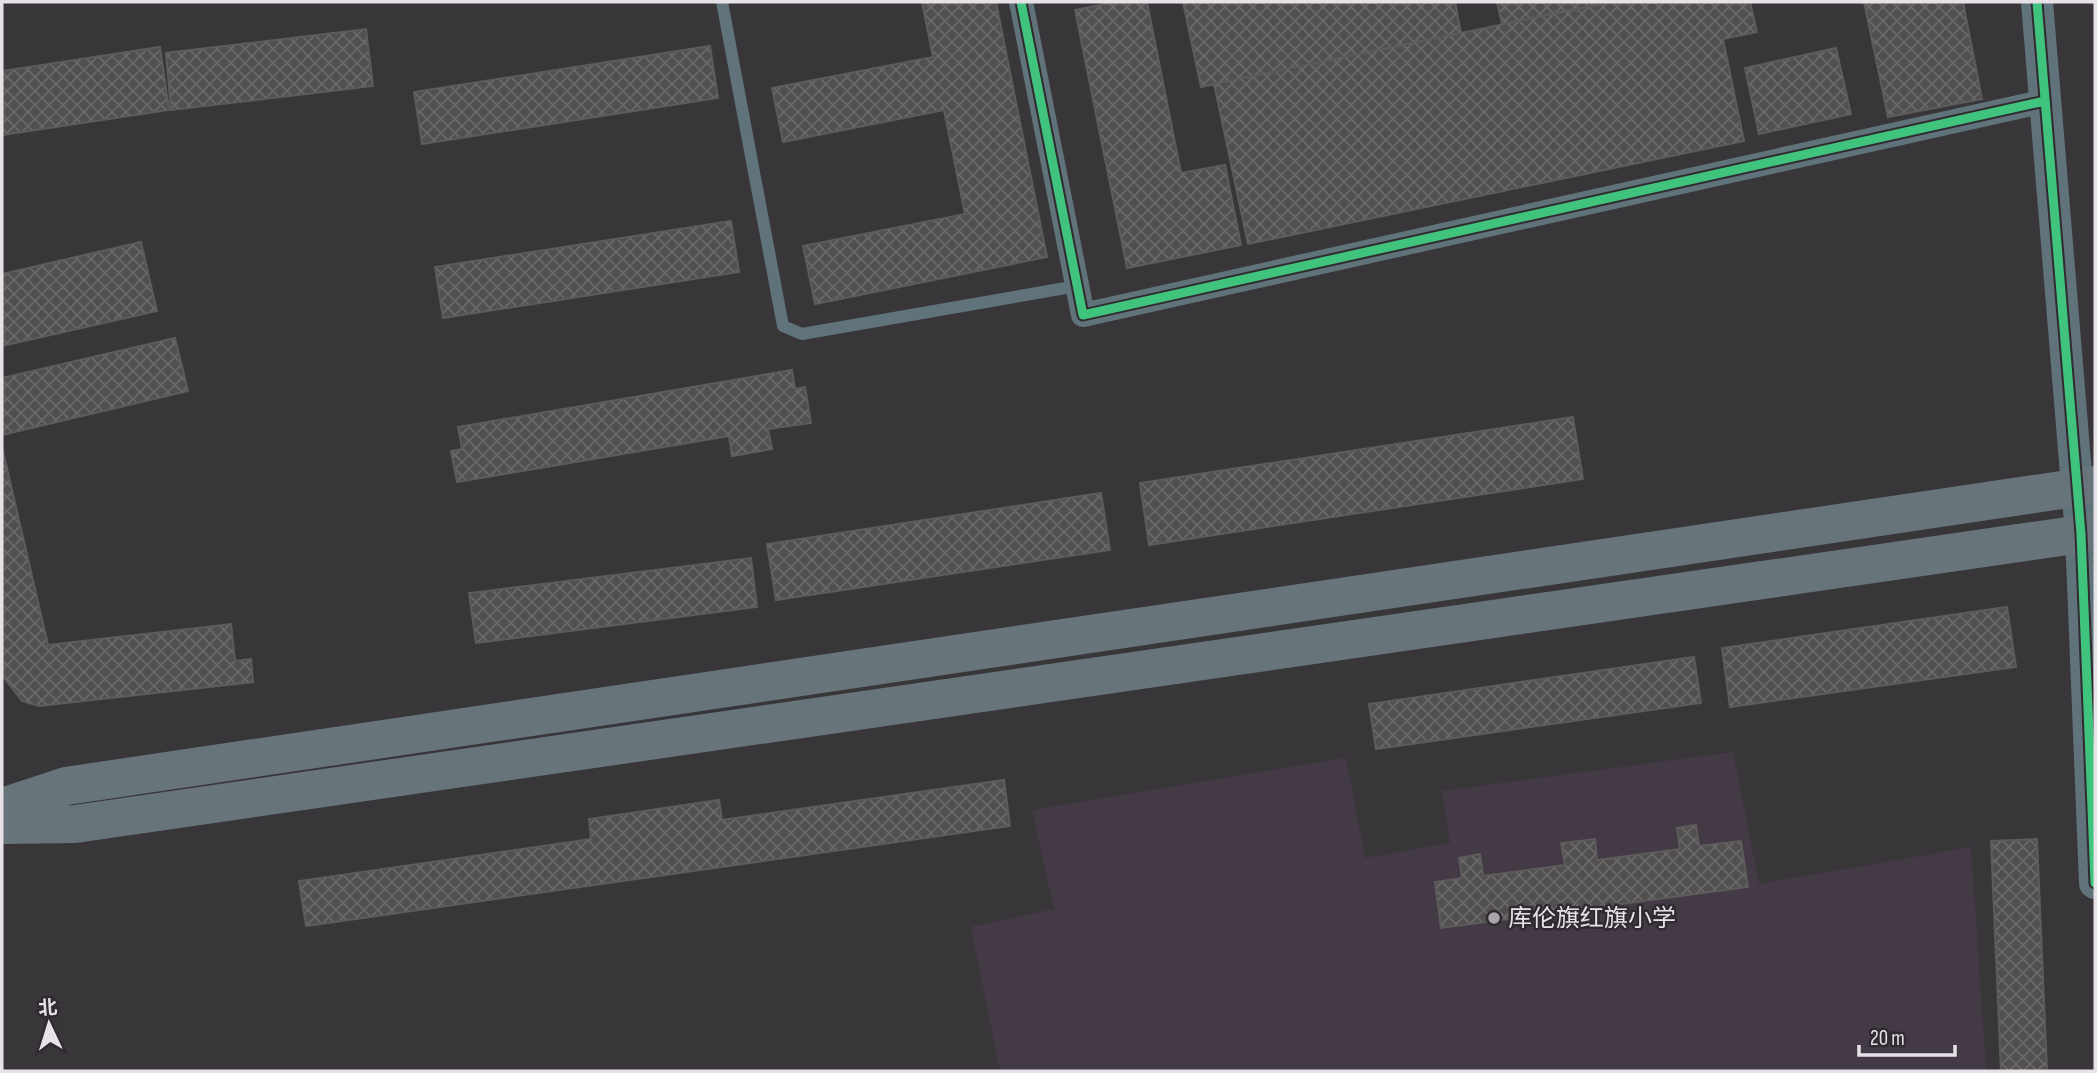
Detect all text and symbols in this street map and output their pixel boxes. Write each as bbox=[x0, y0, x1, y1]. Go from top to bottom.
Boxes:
place label: 库伦旗红旗小学 bbox=[1508, 904, 1676, 933]
marker: 库伦旗红旗小学 bbox=[1486, 910, 1502, 926]
north arrow bbox=[14, 989, 84, 1059]
text: 北 bbox=[38, 996, 58, 1021]
scale bar bbox=[1859, 1014, 1955, 1058]
text: 20 m bbox=[1870, 1026, 1905, 1051]

